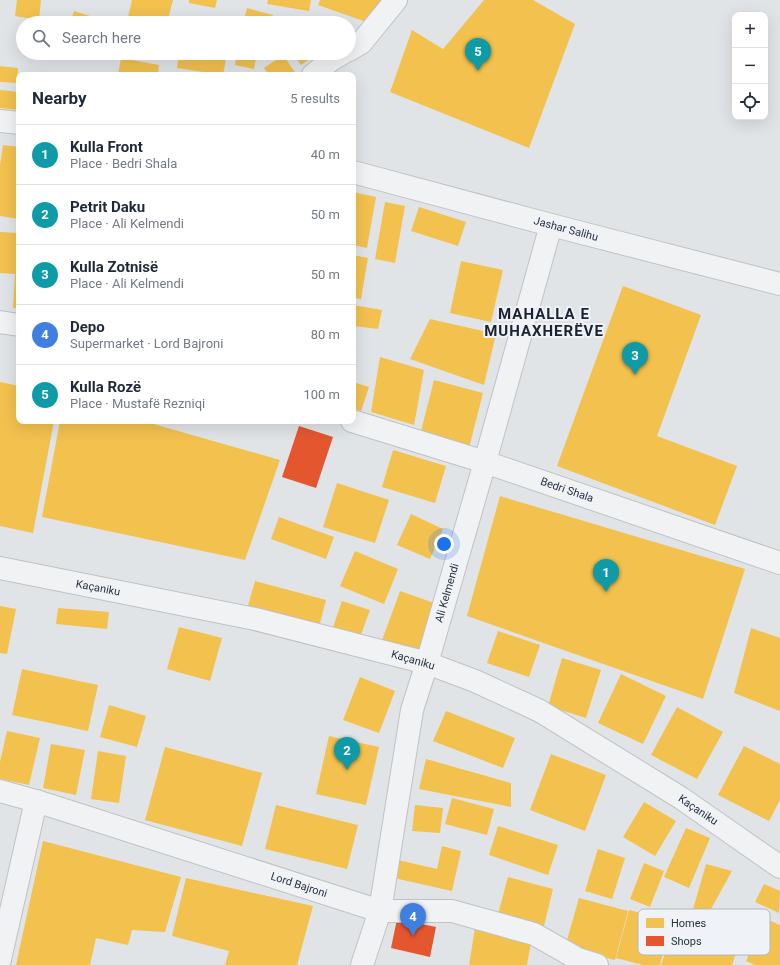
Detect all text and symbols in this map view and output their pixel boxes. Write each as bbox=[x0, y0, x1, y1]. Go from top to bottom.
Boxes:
map controls bbox=[732, 12, 768, 120]
button: + bbox=[732, 12, 768, 48]
search box bbox=[16, 16, 356, 60]
icon: search bbox=[30, 27, 52, 49]
text: Search here bbox=[62, 29, 141, 47]
pin: 5 bbox=[465, 38, 491, 71]
button: − bbox=[732, 48, 768, 84]
button: locate bbox=[732, 84, 768, 120]
text: Nearby bbox=[32, 88, 87, 108]
text: 5 results bbox=[290, 91, 340, 106]
text: Kulla Front bbox=[70, 138, 143, 156]
text: 1 bbox=[41, 147, 49, 162]
text: 40 m bbox=[311, 147, 340, 162]
text: Place · Bedri Shala bbox=[70, 156, 177, 171]
text: Petrit Daku bbox=[70, 198, 145, 216]
text: 2 bbox=[41, 207, 49, 222]
text: 50 m bbox=[311, 207, 340, 222]
street label: Jashar Salihu bbox=[532, 214, 600, 244]
text: Place · Ali Kelmendi bbox=[70, 216, 184, 231]
text: Kulla Zotnisë bbox=[70, 258, 158, 276]
text: 3 bbox=[41, 267, 49, 282]
text: 50 m bbox=[311, 267, 340, 282]
text: Place · Ali Kelmendi bbox=[70, 276, 184, 291]
district label: MAHALLA E MUHAXHERËVE bbox=[484, 305, 604, 340]
text: Depo bbox=[70, 318, 105, 336]
text: 4 bbox=[41, 327, 49, 342]
text: 80 m bbox=[311, 327, 340, 342]
text: Supermarket · Lord Bajroni bbox=[70, 336, 223, 351]
pin: 3 bbox=[622, 342, 648, 375]
text: Kulla Rozë bbox=[70, 378, 141, 396]
text: 5 bbox=[41, 387, 49, 402]
text: 100 m bbox=[303, 387, 340, 402]
text: Place · Mustafë Rezniqi bbox=[70, 396, 205, 411]
street label: Bedri Shala bbox=[539, 475, 595, 505]
your location bbox=[434, 534, 454, 554]
pin: 1 bbox=[593, 559, 619, 592]
street label: Ali Kelmendi bbox=[432, 562, 462, 624]
street label: Kaçaniku bbox=[75, 577, 121, 599]
street label: Kaçaniku bbox=[390, 648, 436, 672]
pin: 2 bbox=[334, 737, 360, 770]
street label: Kaçaniku bbox=[676, 792, 720, 828]
street label: Lord Bajroni bbox=[269, 870, 329, 900]
pin: 4 bbox=[400, 903, 426, 936]
legend bbox=[638, 909, 770, 955]
text: Homes bbox=[671, 917, 707, 930]
text: Shops bbox=[671, 935, 702, 948]

